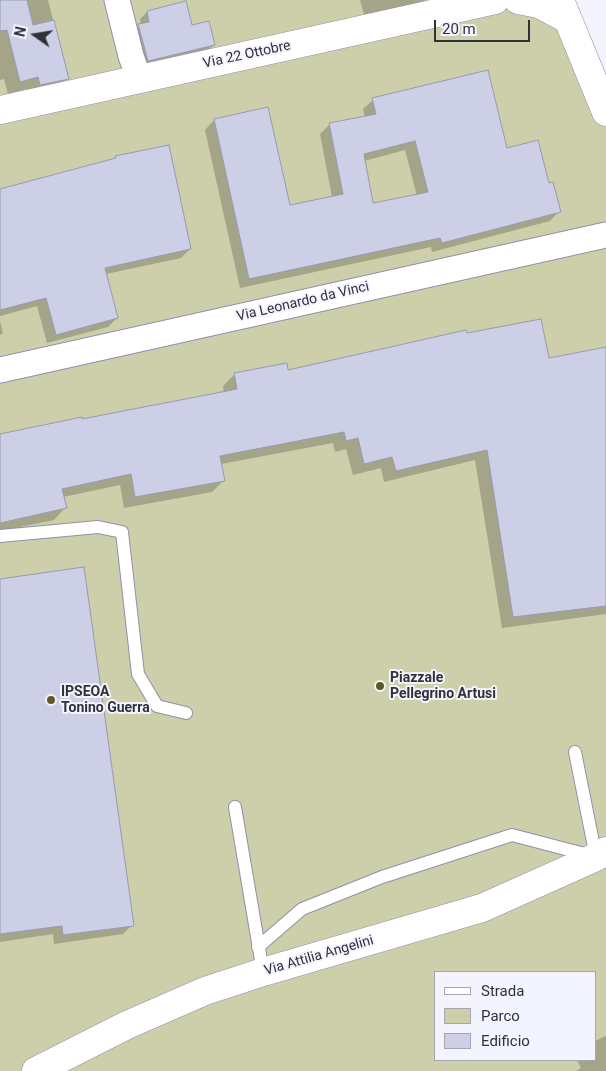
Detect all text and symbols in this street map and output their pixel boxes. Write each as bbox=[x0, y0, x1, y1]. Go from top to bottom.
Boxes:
north arrow bbox=[10, 10, 60, 60]
scale bar bbox=[436, 10, 532, 42]
text: 20 m bbox=[442, 20, 476, 38]
text: N bbox=[11, 25, 29, 38]
street label: Via 22 Ottobre bbox=[202, 38, 292, 72]
street label: Via Leonardo da Vinci bbox=[235, 279, 371, 325]
place label: Piazzale Pellegrino Artusi bbox=[390, 670, 496, 702]
marker: Piazzale Pellegrino Artusi bbox=[374, 680, 386, 692]
place label: IPSEOA Tonino Guerra bbox=[61, 684, 150, 716]
marker: IPSEOA Tonino Guerra bbox=[45, 694, 57, 706]
street label: Via Attilia Angelini bbox=[262, 932, 376, 980]
legend bbox=[434, 971, 596, 1061]
text: Strada bbox=[481, 982, 524, 1000]
text: Parco bbox=[481, 1007, 520, 1025]
text: Edificio bbox=[481, 1032, 530, 1050]

